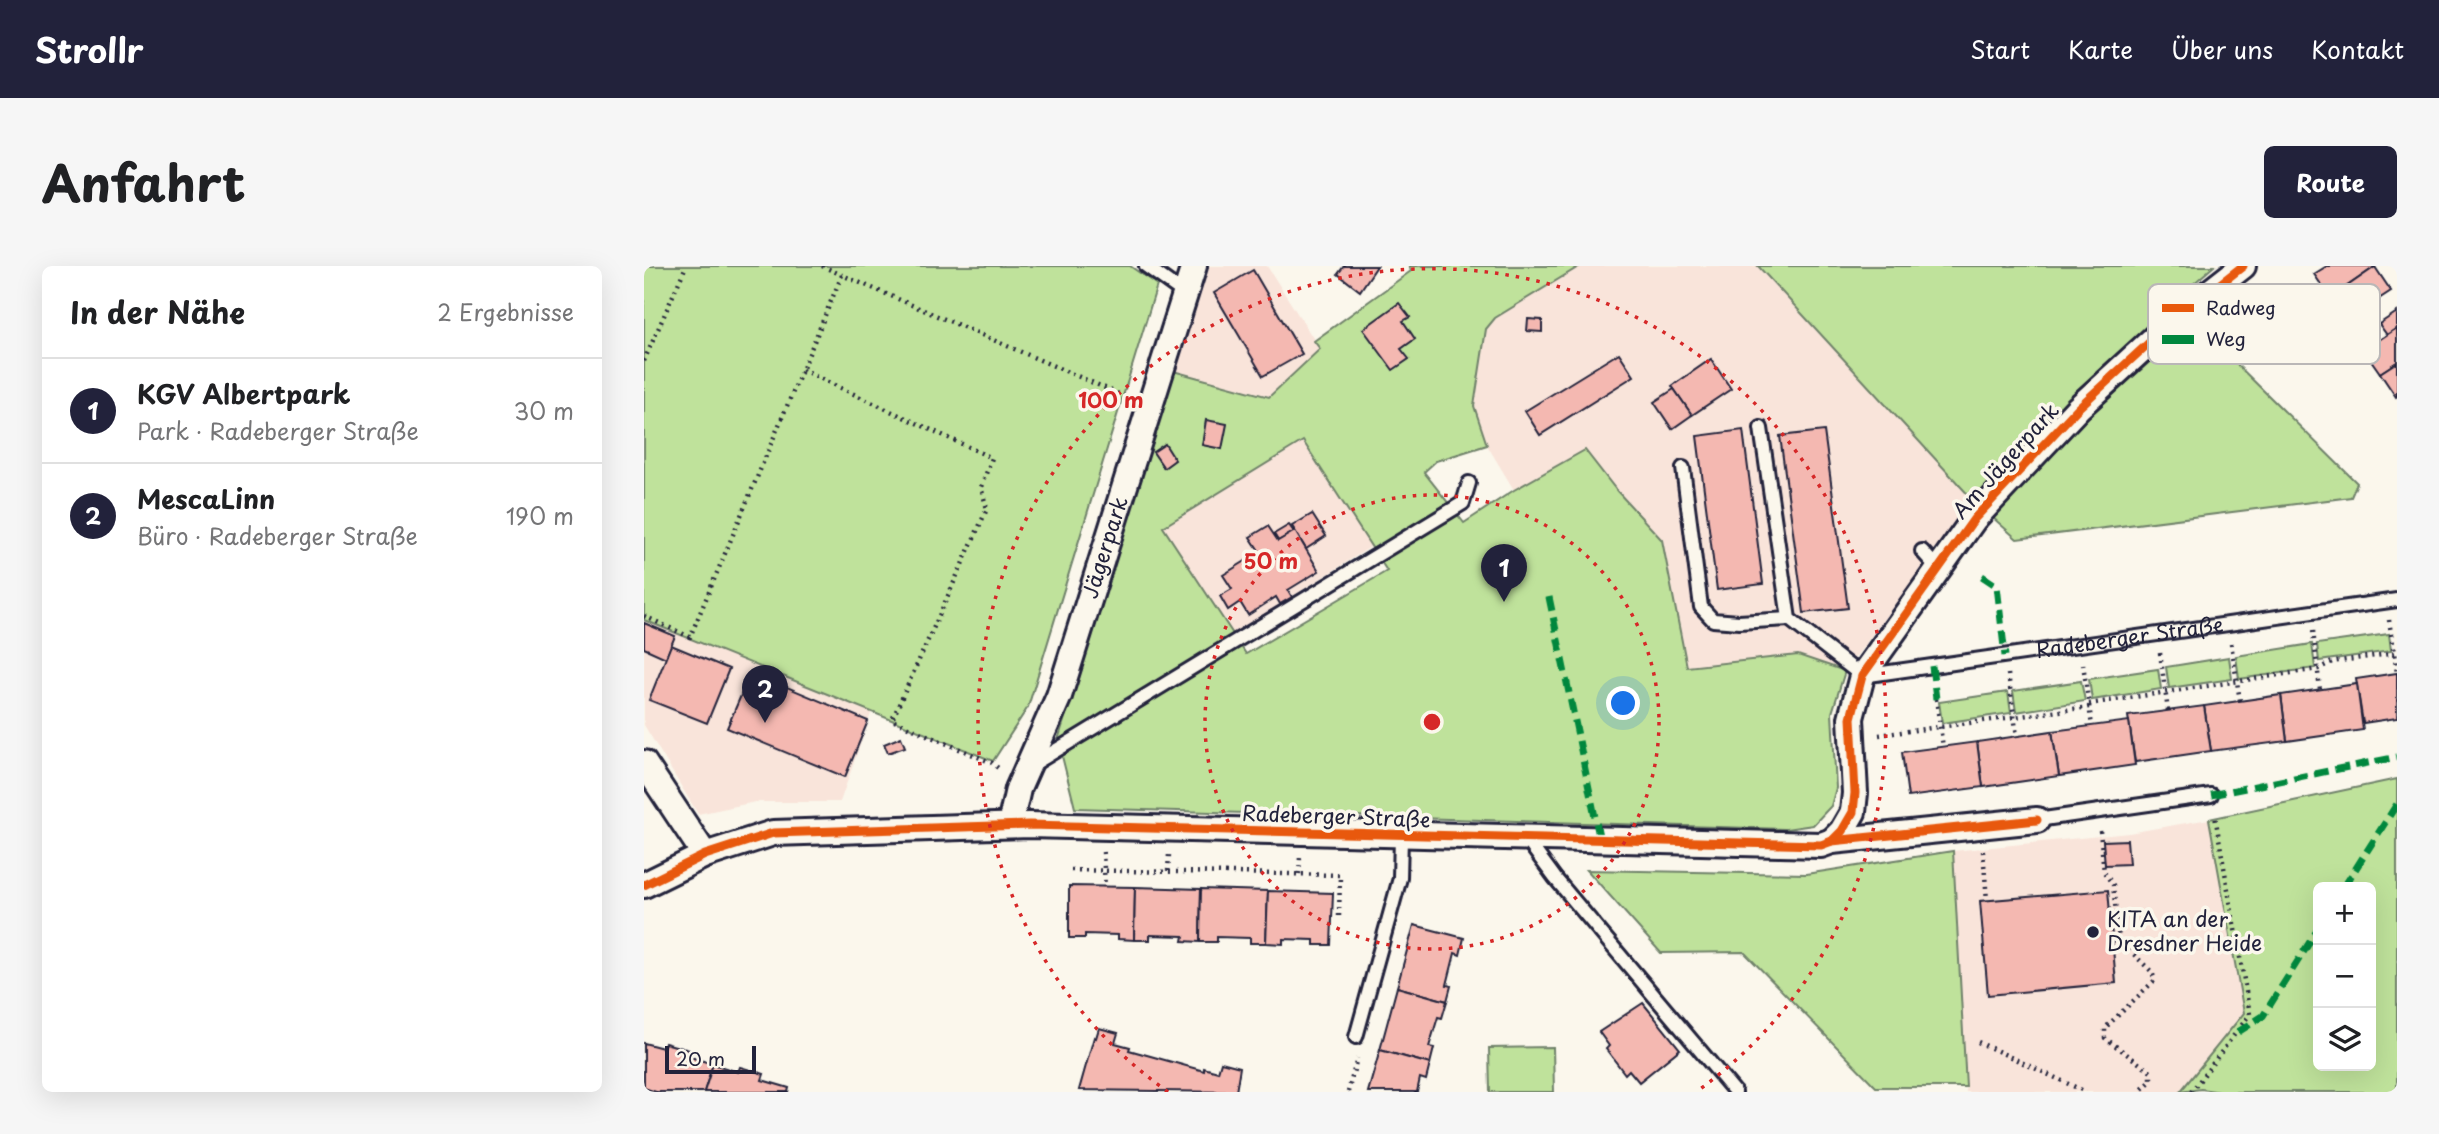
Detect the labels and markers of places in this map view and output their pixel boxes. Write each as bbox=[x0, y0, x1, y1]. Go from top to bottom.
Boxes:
pin: 1 bbox=[1481, 544, 1527, 602]
pin: 2 bbox=[742, 665, 788, 723]
centre of rings bbox=[1420, 710, 1444, 734]
place label: KITA an der Dresdner Heide bbox=[2107, 902, 2262, 958]
marker: KITA an der Dresdner Heide bbox=[2085, 924, 2101, 940]

